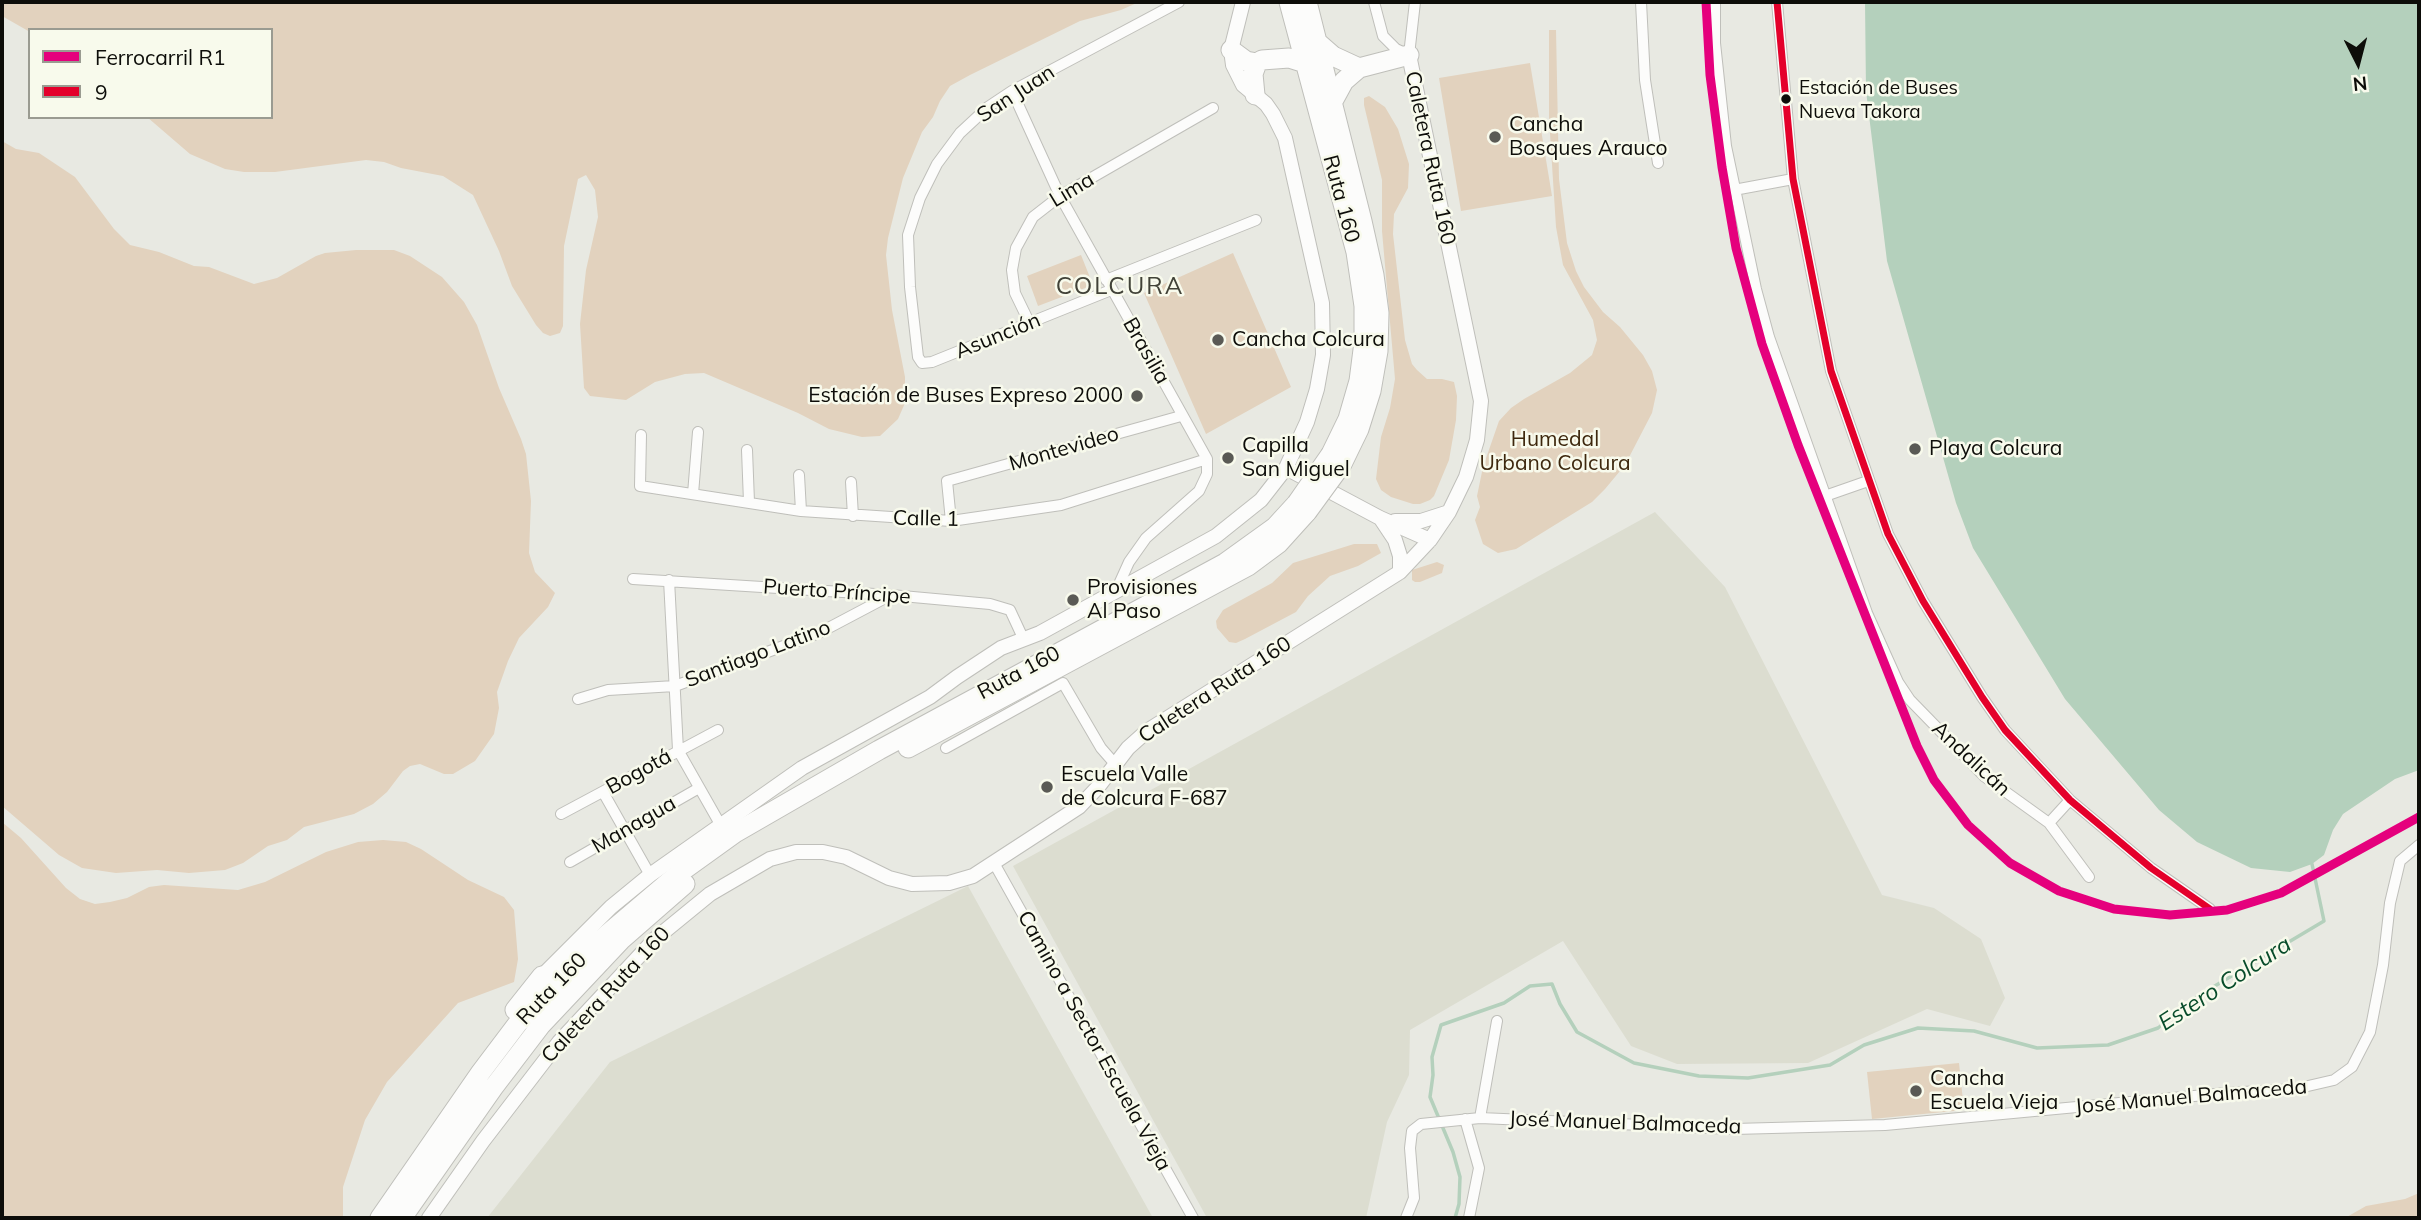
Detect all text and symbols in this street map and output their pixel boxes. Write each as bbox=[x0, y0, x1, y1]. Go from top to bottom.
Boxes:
legend bbox=[28, 28, 273, 119]
north arrow bbox=[2323, 28, 2393, 98]
text: Ferrocarril R1 bbox=[95, 44, 226, 70]
street label: San Juan bbox=[972, 60, 1060, 128]
street label: Caletera Ruta 160 bbox=[1399, 69, 1461, 247]
text: N bbox=[2352, 71, 2369, 97]
place label: Estación de Buses Nueva Takora bbox=[1799, 77, 1958, 121]
text: 9 bbox=[95, 79, 108, 105]
marker: Estación de Buses Nueva Takora bbox=[1779, 92, 1793, 106]
place label: Cancha Bosques Arauco bbox=[1509, 112, 1668, 162]
marker: Cancha Bosques Arauco bbox=[1487, 129, 1503, 145]
street label: Ruta 160 bbox=[1317, 152, 1365, 246]
street label: Lima bbox=[1045, 167, 1099, 213]
district label: COLCURA bbox=[1057, 273, 1183, 301]
street label: Asunción bbox=[952, 307, 1044, 365]
street label: Brasilia bbox=[1117, 313, 1175, 389]
place label: Cancha Colcura bbox=[1232, 327, 1385, 353]
marker: Cancha Colcura bbox=[1210, 332, 1226, 348]
place label: Estación de Buses Expreso 2000 bbox=[808, 383, 1123, 409]
marker: Estación de Buses Expreso 2000 bbox=[1129, 388, 1145, 404]
street label: Montevideo bbox=[1006, 421, 1122, 477]
park label: Humedal Urbano Colcura bbox=[1479, 427, 1631, 477]
place label: Capilla San Miguel bbox=[1242, 433, 1350, 483]
place label: Playa Colcura bbox=[1929, 436, 2062, 462]
marker: Playa Colcura bbox=[1907, 441, 1923, 457]
marker: Capilla San Miguel bbox=[1220, 450, 1236, 466]
street label: Calle 1 bbox=[893, 506, 959, 532]
street label: Puerto Príncipe bbox=[762, 574, 912, 610]
place label: Provisiones Al Paso bbox=[1087, 575, 1197, 625]
marker: Provisiones Al Paso bbox=[1065, 592, 1081, 608]
street label: Santiago Latino bbox=[682, 615, 834, 693]
street label: Caletera Ruta 160 bbox=[1134, 631, 1296, 749]
street label: Ruta 160 bbox=[973, 641, 1065, 705]
street label: Andalicán bbox=[1926, 716, 2016, 802]
street label: Bogotá bbox=[602, 744, 676, 800]
place label: Escuela Valle de Colcura F-687 bbox=[1061, 762, 1228, 812]
marker: Escuela Valle de Colcura F-687 bbox=[1039, 779, 1055, 795]
street label: Managua bbox=[587, 791, 681, 859]
street label: Camino a Sector Escuela Vieja bbox=[1012, 907, 1176, 1175]
street label: Caletera Ruta 160 bbox=[536, 922, 676, 1068]
water label: Estero Colcura bbox=[2153, 931, 2297, 1037]
street label: Ruta 160 bbox=[512, 948, 592, 1030]
place label: Cancha Escuela Vieja bbox=[1930, 1066, 2058, 1116]
street label: José Manuel Balmaceda bbox=[2074, 1074, 2308, 1120]
marker: Cancha Escuela Vieja bbox=[1908, 1083, 1924, 1099]
street label: José Manuel Balmaceda bbox=[1508, 1106, 1742, 1140]

